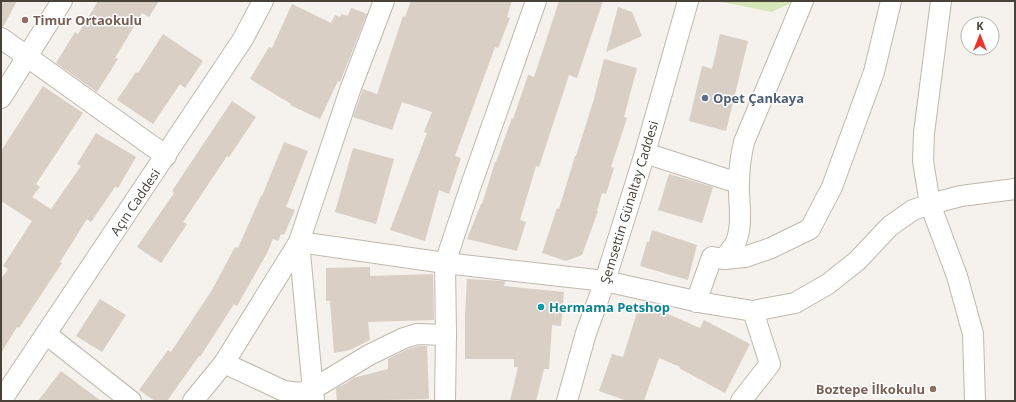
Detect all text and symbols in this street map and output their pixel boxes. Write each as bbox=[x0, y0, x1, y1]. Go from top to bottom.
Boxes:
place label: Timur Ortaokulu bbox=[33, 11, 142, 29]
marker: Timur Ortaokulu bbox=[20, 15, 30, 25]
north arrow bbox=[960, 16, 1000, 56]
text: K bbox=[976, 18, 984, 33]
place label: Opet Çankaya bbox=[713, 89, 804, 107]
marker: Opet Çankaya bbox=[700, 93, 710, 103]
street label: Şemsettin Günaltay Caddesi bbox=[596, 118, 662, 286]
street label: Açın Caddesi bbox=[106, 165, 164, 239]
place label: Hermama Petshop bbox=[549, 298, 670, 316]
marker: Hermama Petshop bbox=[536, 302, 546, 312]
place label: Boztepe İlkokulu bbox=[816, 380, 925, 398]
marker: Boztepe İlkokulu bbox=[928, 384, 938, 394]

